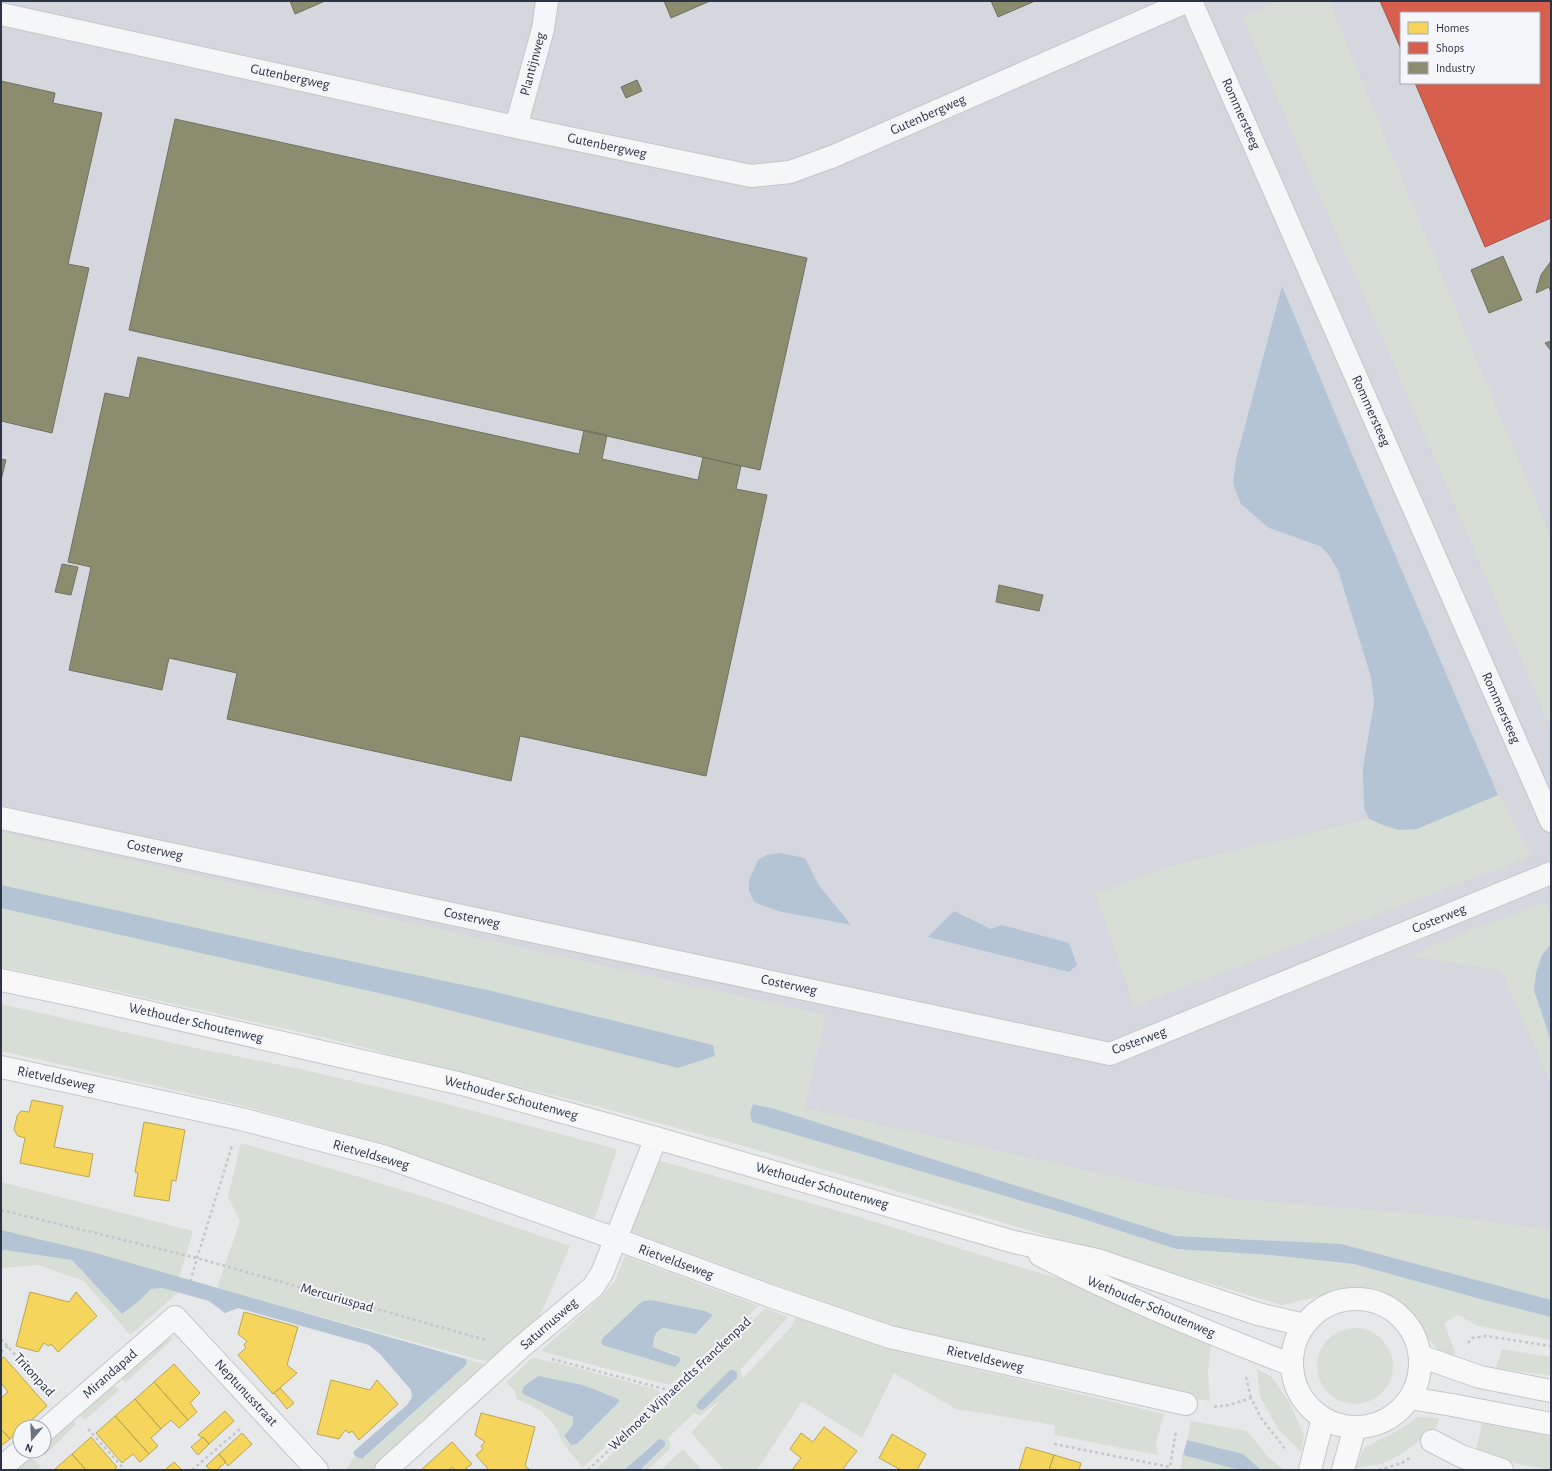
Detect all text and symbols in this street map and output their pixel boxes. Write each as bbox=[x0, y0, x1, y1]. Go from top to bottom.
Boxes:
legend bbox=[1400, 12, 1540, 84]
text: Homes bbox=[1436, 22, 1469, 34]
street label: Plantijnweg bbox=[518, 31, 548, 97]
text: Shops bbox=[1436, 42, 1464, 54]
street label: Gutenbergweg bbox=[249, 62, 331, 92]
text: Industry bbox=[1436, 62, 1475, 75]
street label: Rommersteeg bbox=[1219, 76, 1263, 152]
street label: Gutenbergweg bbox=[888, 92, 968, 138]
street label: Gutenbergweg bbox=[566, 131, 648, 161]
street label: Rommersteeg bbox=[1349, 373, 1393, 449]
street label: Rommersteeg bbox=[1479, 670, 1523, 746]
street label: Costerweg bbox=[126, 837, 184, 863]
street label: Costerweg bbox=[1410, 902, 1468, 936]
street label: Costerweg bbox=[443, 905, 501, 931]
street label: Costerweg bbox=[760, 972, 818, 998]
street label: Wethouder Schoutenweg bbox=[127, 1001, 265, 1045]
street label: Costerweg bbox=[1110, 1025, 1168, 1057]
street label: Rietveldseweg bbox=[16, 1064, 96, 1094]
street label: Wethouder Schoutenweg bbox=[443, 1073, 579, 1123]
street label: Rietveldseweg bbox=[331, 1137, 411, 1173]
street label: Wethouder Schoutenweg bbox=[754, 1160, 890, 1212]
street label: Rietveldseweg bbox=[636, 1242, 716, 1282]
street label: Wethouder Schoutenweg bbox=[1085, 1274, 1217, 1340]
street label: Mercuriuspad bbox=[299, 1281, 375, 1315]
street label: Saturnusweg bbox=[518, 1295, 580, 1352]
street label: Welmoet Wijnaendts Franckenpad bbox=[606, 1314, 754, 1454]
street label: Rietveldseweg bbox=[945, 1343, 1025, 1375]
street label: Mirandapad bbox=[80, 1347, 140, 1401]
street label: Tritonpad bbox=[11, 1351, 57, 1399]
street label: Neptunusstraat bbox=[212, 1357, 281, 1429]
north arrow bbox=[12, 1419, 52, 1459]
text: N bbox=[23, 1442, 34, 1454]

